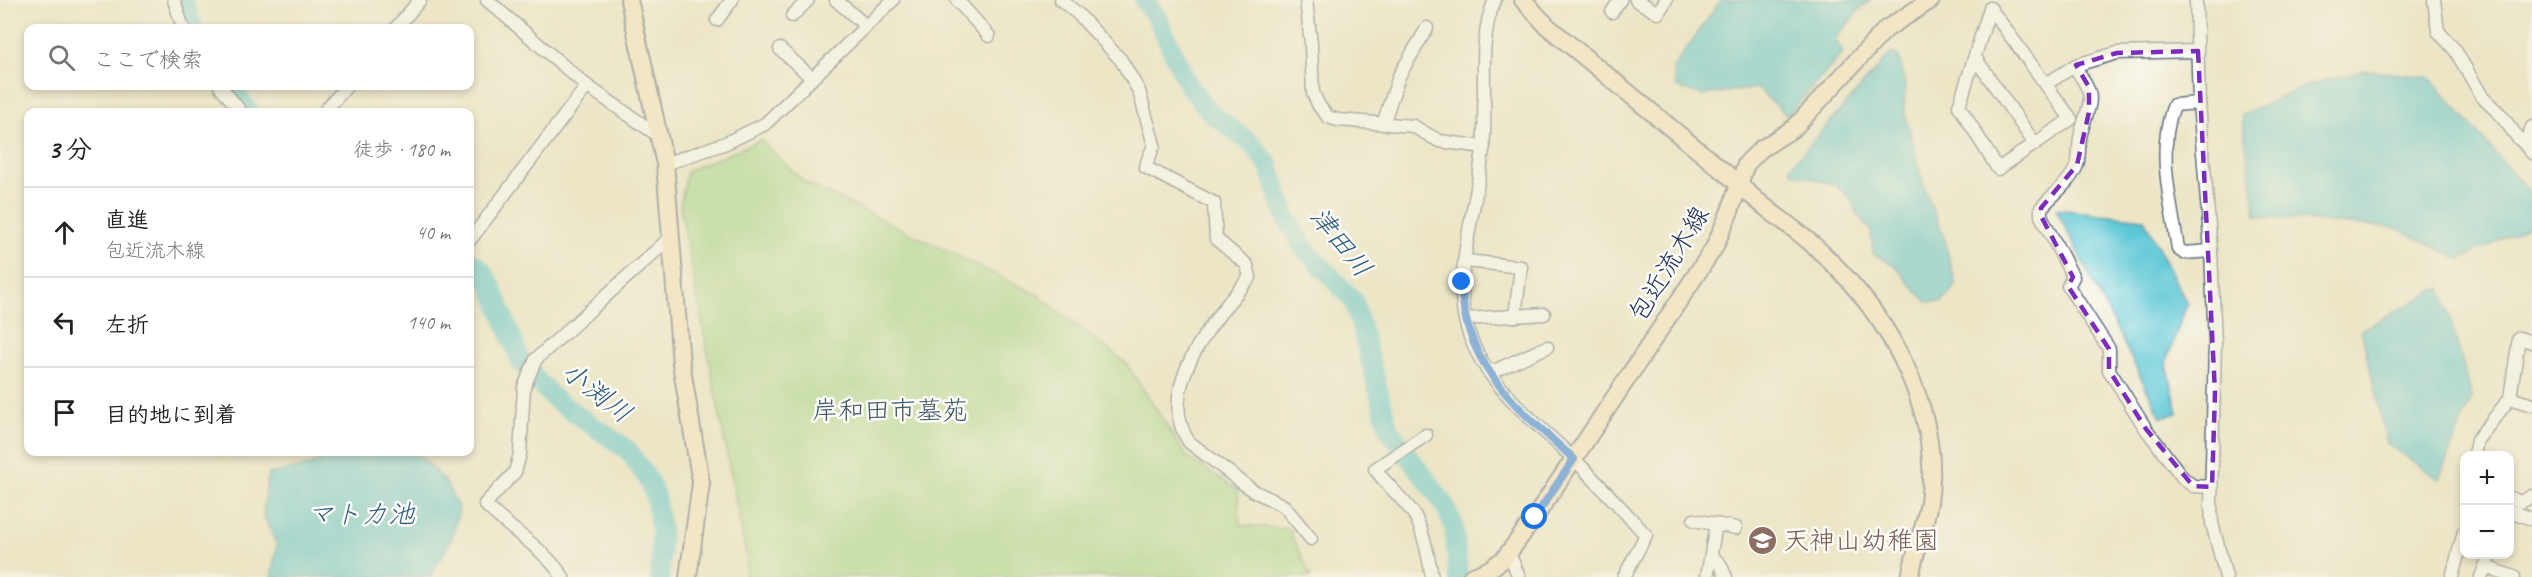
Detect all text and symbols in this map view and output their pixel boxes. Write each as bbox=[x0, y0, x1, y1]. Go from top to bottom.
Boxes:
search box bbox=[24, 24, 474, 90]
icon: search bbox=[45, 41, 78, 74]
text: ここで検索 bbox=[93, 46, 203, 74]
text: 3 分 bbox=[48, 133, 92, 166]
text: 徒歩 · 180 m bbox=[354, 137, 450, 162]
water label: 津田川 bbox=[1302, 200, 1380, 284]
street label: 包近流木線 bbox=[1621, 200, 1717, 328]
text: 直進 bbox=[105, 206, 149, 234]
icon: ahead bbox=[48, 216, 81, 249]
text: 40 m bbox=[416, 220, 450, 245]
text: 包近流木線 bbox=[105, 238, 205, 263]
route end bbox=[1448, 268, 1474, 294]
icon: left bbox=[48, 306, 81, 339]
text: 140 m bbox=[407, 310, 450, 335]
text: 左折 bbox=[105, 311, 149, 339]
water label: 小渕川 bbox=[555, 354, 639, 430]
park label: 岸和田市墓苑 bbox=[812, 394, 968, 427]
icon: arrive bbox=[48, 396, 81, 429]
text: 目的地に到着 bbox=[105, 401, 237, 429]
map controls bbox=[2460, 451, 2514, 559]
button: + bbox=[2460, 451, 2514, 505]
water label: マトカ池 bbox=[307, 497, 416, 531]
route start bbox=[1521, 503, 1547, 529]
button: − bbox=[2460, 505, 2514, 559]
school or university icon: 天神山幼稚園 bbox=[1746, 524, 1778, 556]
place label: 天神山幼稚園 bbox=[1783, 524, 1939, 557]

